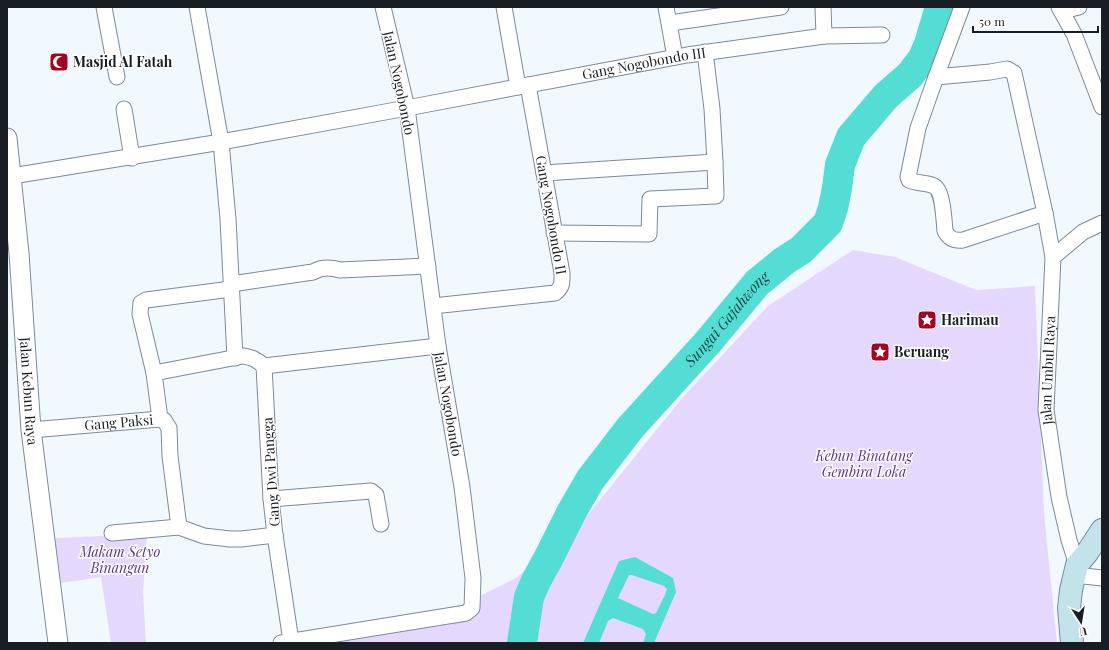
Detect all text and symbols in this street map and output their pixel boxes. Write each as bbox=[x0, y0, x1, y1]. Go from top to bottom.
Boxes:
scale bar bbox=[973, 8, 1098, 34]
text: 50 m bbox=[979, 13, 1005, 29]
street label: Jalan Nogobondo bbox=[379, 28, 420, 137]
street label: Gang Nogobondo III bbox=[580, 42, 707, 84]
mosque icon: Masjid Al Fatah bbox=[48, 51, 70, 73]
place label: Masjid Al Fatah bbox=[73, 52, 173, 71]
street label: Gang Nogobondo II bbox=[532, 154, 571, 276]
water label: Sungai Gajahwong bbox=[679, 265, 774, 371]
place icon: Harimau bbox=[916, 309, 938, 331]
place label: Harimau bbox=[941, 310, 999, 329]
street label: Jalan Umbul Raya bbox=[1036, 315, 1059, 427]
street label: Jalan Kebun Raya bbox=[16, 335, 43, 446]
place icon: Beruang bbox=[869, 341, 891, 363]
place label: Beruang bbox=[894, 342, 949, 361]
street label: Jalan Nogobondo bbox=[430, 349, 467, 458]
street label: Gang Paksi bbox=[83, 410, 154, 434]
street label: Gang Dwi Pangga bbox=[257, 417, 284, 527]
park label: Kebun Binatang Gembira Loka bbox=[815, 446, 914, 481]
park label: Makam Setyo Binangun bbox=[79, 542, 160, 577]
north arrow bbox=[1061, 602, 1101, 642]
text: U bbox=[1078, 624, 1088, 640]

